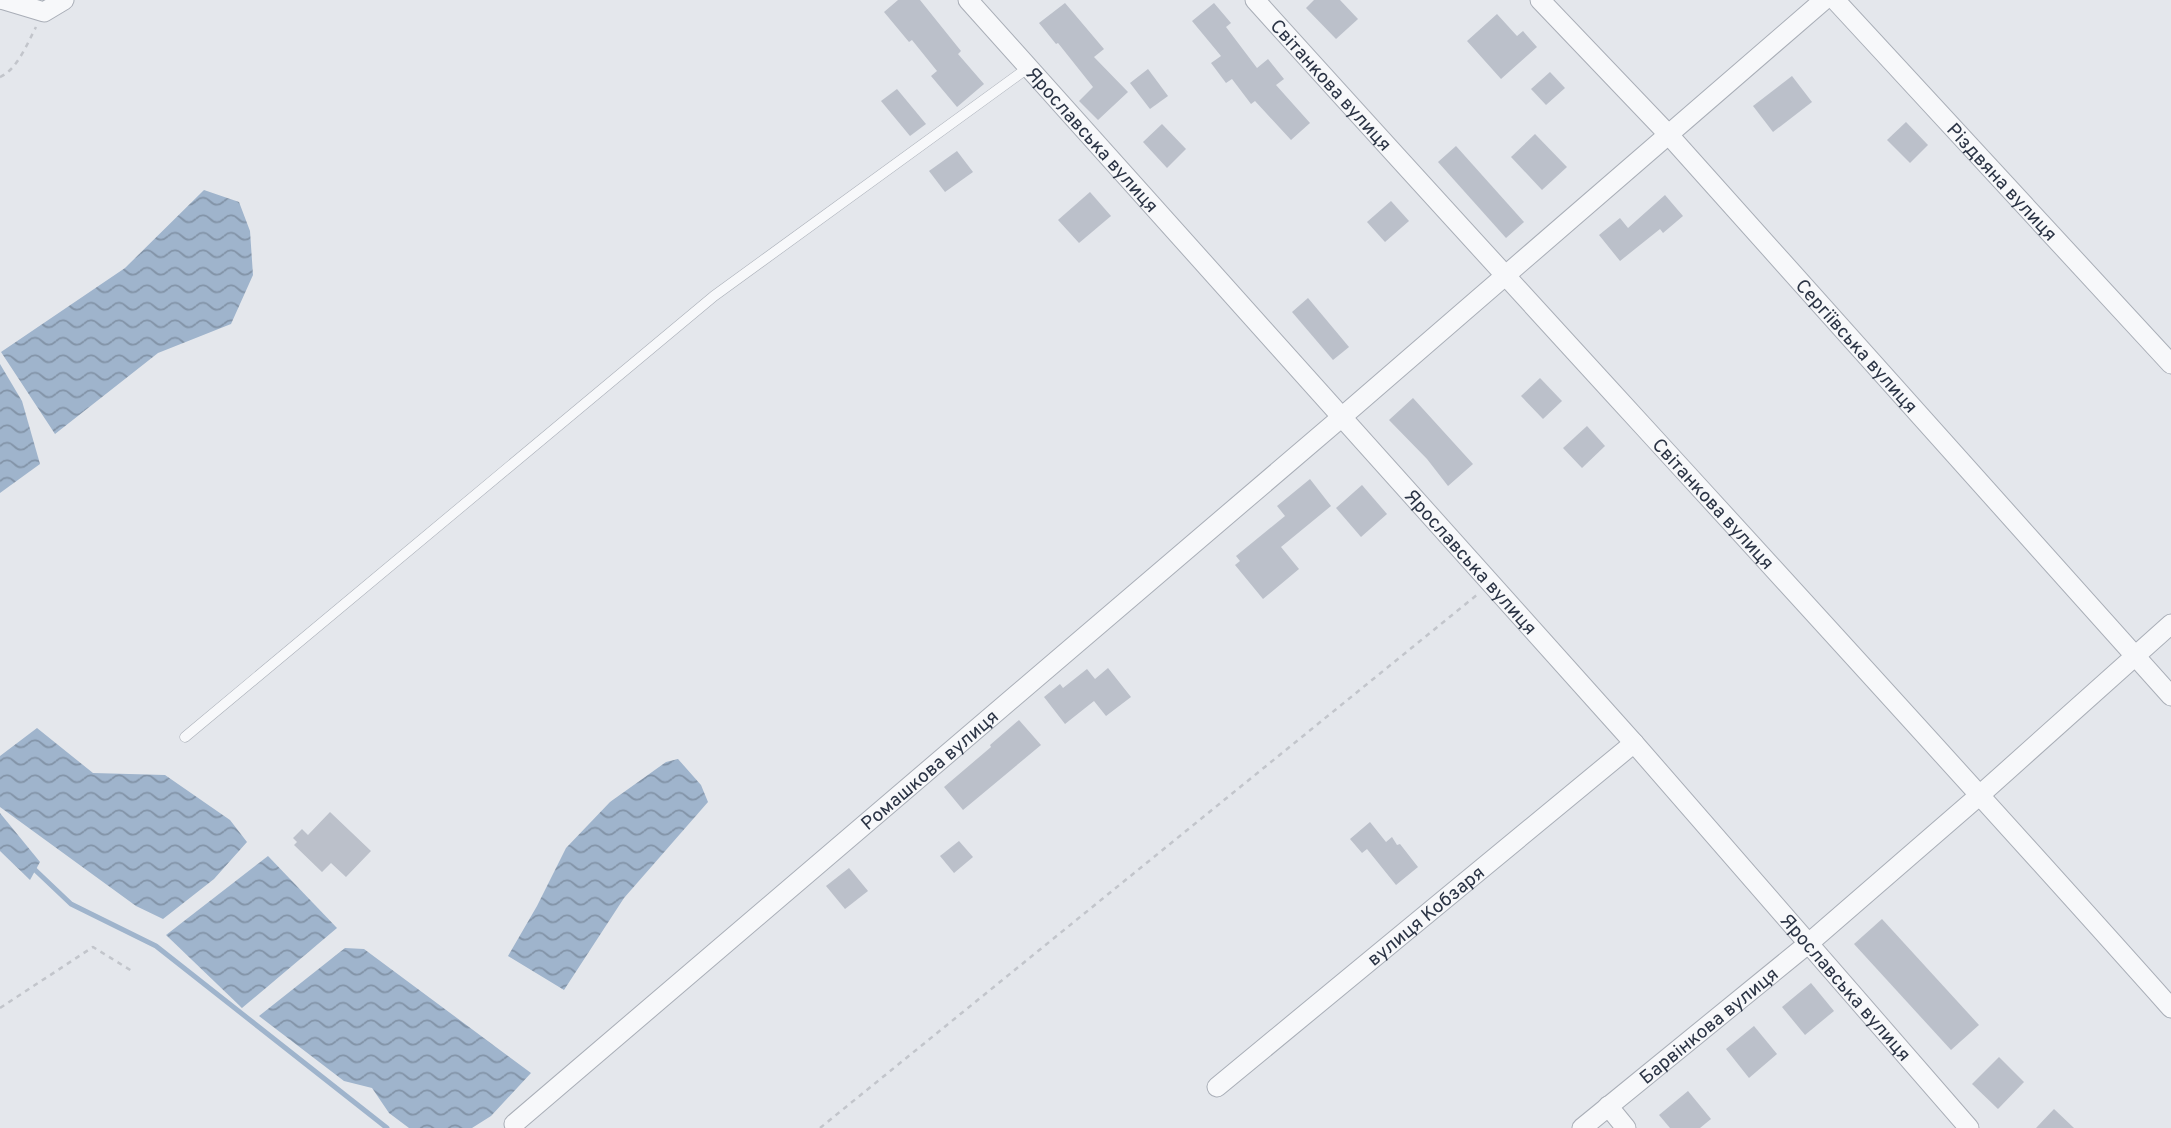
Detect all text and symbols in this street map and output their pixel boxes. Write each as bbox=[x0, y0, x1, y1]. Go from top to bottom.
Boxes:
street label: Світанкова вулиця bbox=[1264, 15, 1396, 157]
street label: Ярославська вулиця bbox=[1020, 63, 1163, 218]
street label: Різдвяна вулиця bbox=[1941, 119, 2061, 247]
street label: Сергіївська вулиця bbox=[1789, 275, 1922, 419]
street label: Світанкова вулиця bbox=[1646, 434, 1779, 575]
street label: Ярославська вулиця bbox=[1398, 485, 1541, 641]
street label: Ромашкова вулиця bbox=[857, 705, 1004, 836]
street label: вулиця Кобзаря bbox=[1363, 861, 1490, 972]
street label: Ярославська вулиця bbox=[1774, 909, 1915, 1067]
street label: Барвінкова вулиця bbox=[1635, 963, 1784, 1090]

